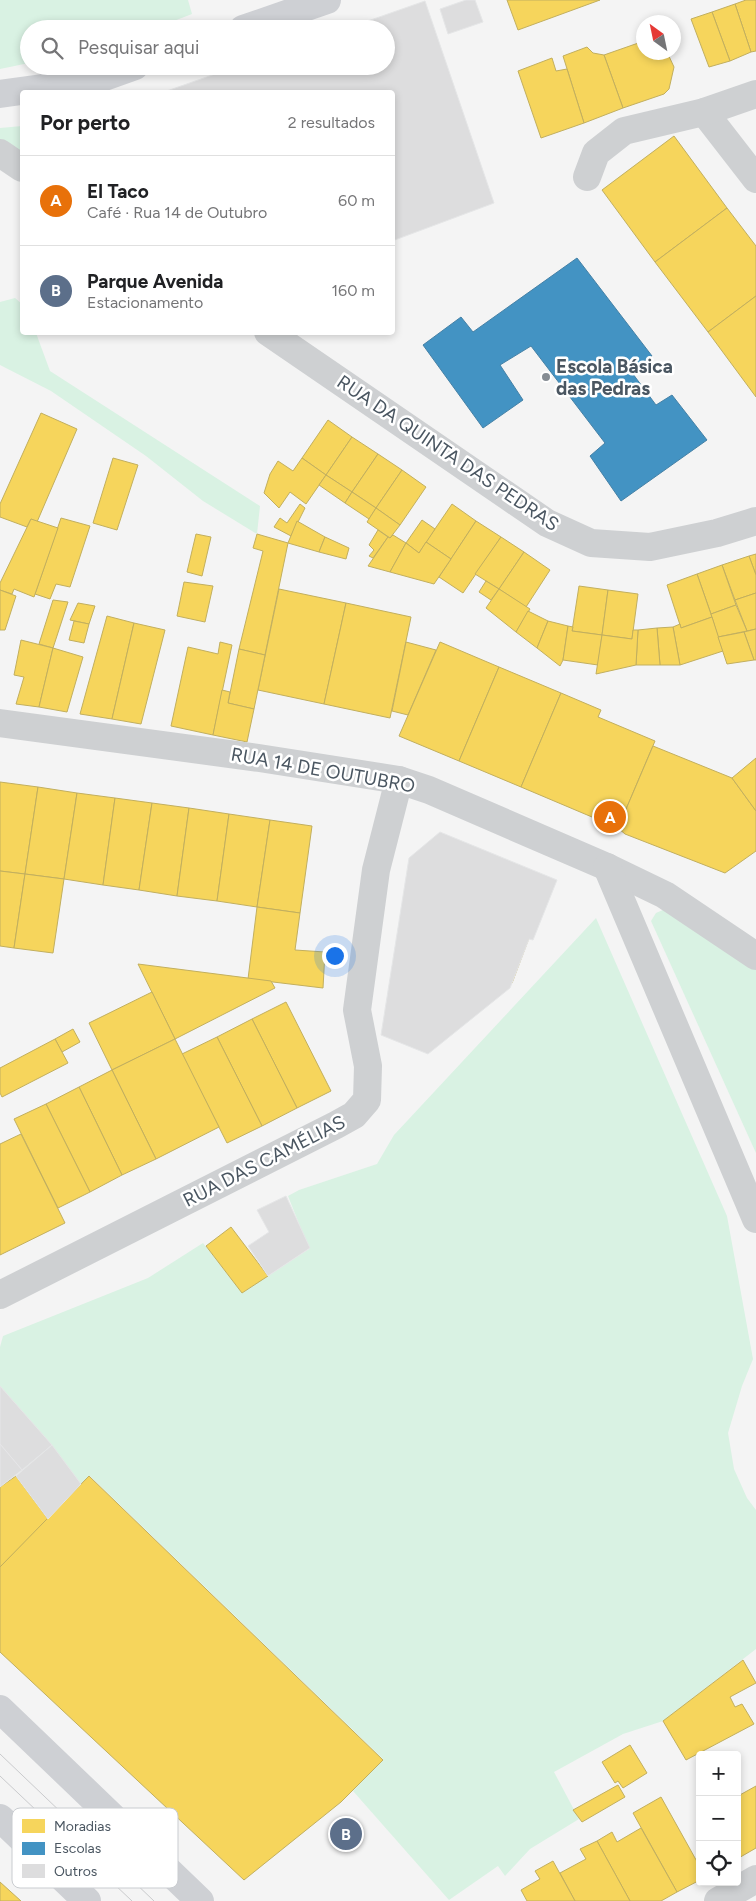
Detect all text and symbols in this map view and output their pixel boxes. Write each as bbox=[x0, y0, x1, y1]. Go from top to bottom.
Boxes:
north arrow bbox=[636, 15, 681, 60]
search box bbox=[20, 20, 395, 75]
icon: search bbox=[38, 34, 66, 62]
text: Pesquisar aqui bbox=[78, 36, 199, 59]
text: Por perto bbox=[40, 110, 130, 135]
text: 2 resultados bbox=[288, 113, 375, 132]
text: El Taco bbox=[87, 180, 149, 203]
text: A bbox=[50, 191, 62, 210]
text: 60 m bbox=[338, 191, 375, 210]
text: Café · Rua 14 de Outubro bbox=[87, 203, 267, 222]
text: Parque Avenida bbox=[87, 270, 223, 293]
text: B bbox=[51, 281, 61, 300]
text: 160 m bbox=[332, 281, 375, 300]
text: Estacionamento bbox=[87, 293, 203, 312]
place label: Escola Básica das Pedras bbox=[556, 355, 673, 400]
street label: RUA DA QUINTA DAS PEDRAS bbox=[333, 370, 563, 536]
marker: Escola Básica das Pedras bbox=[540, 371, 552, 383]
street label: RUA 14 DE OUTUBRO bbox=[229, 742, 417, 798]
pin: A bbox=[594, 798, 626, 836]
your location bbox=[322, 943, 348, 969]
street label: RUA DAS CAMÉLIAS bbox=[179, 1110, 349, 1212]
map controls bbox=[696, 1751, 741, 1886]
button: + bbox=[696, 1751, 741, 1796]
button: − bbox=[696, 1796, 741, 1841]
legend bbox=[12, 1808, 178, 1888]
pin: B bbox=[330, 1815, 362, 1853]
text: Moradias bbox=[54, 1818, 111, 1835]
text: Escolas bbox=[54, 1840, 101, 1857]
button: locate bbox=[696, 1841, 741, 1886]
text: Outros bbox=[54, 1863, 97, 1880]

